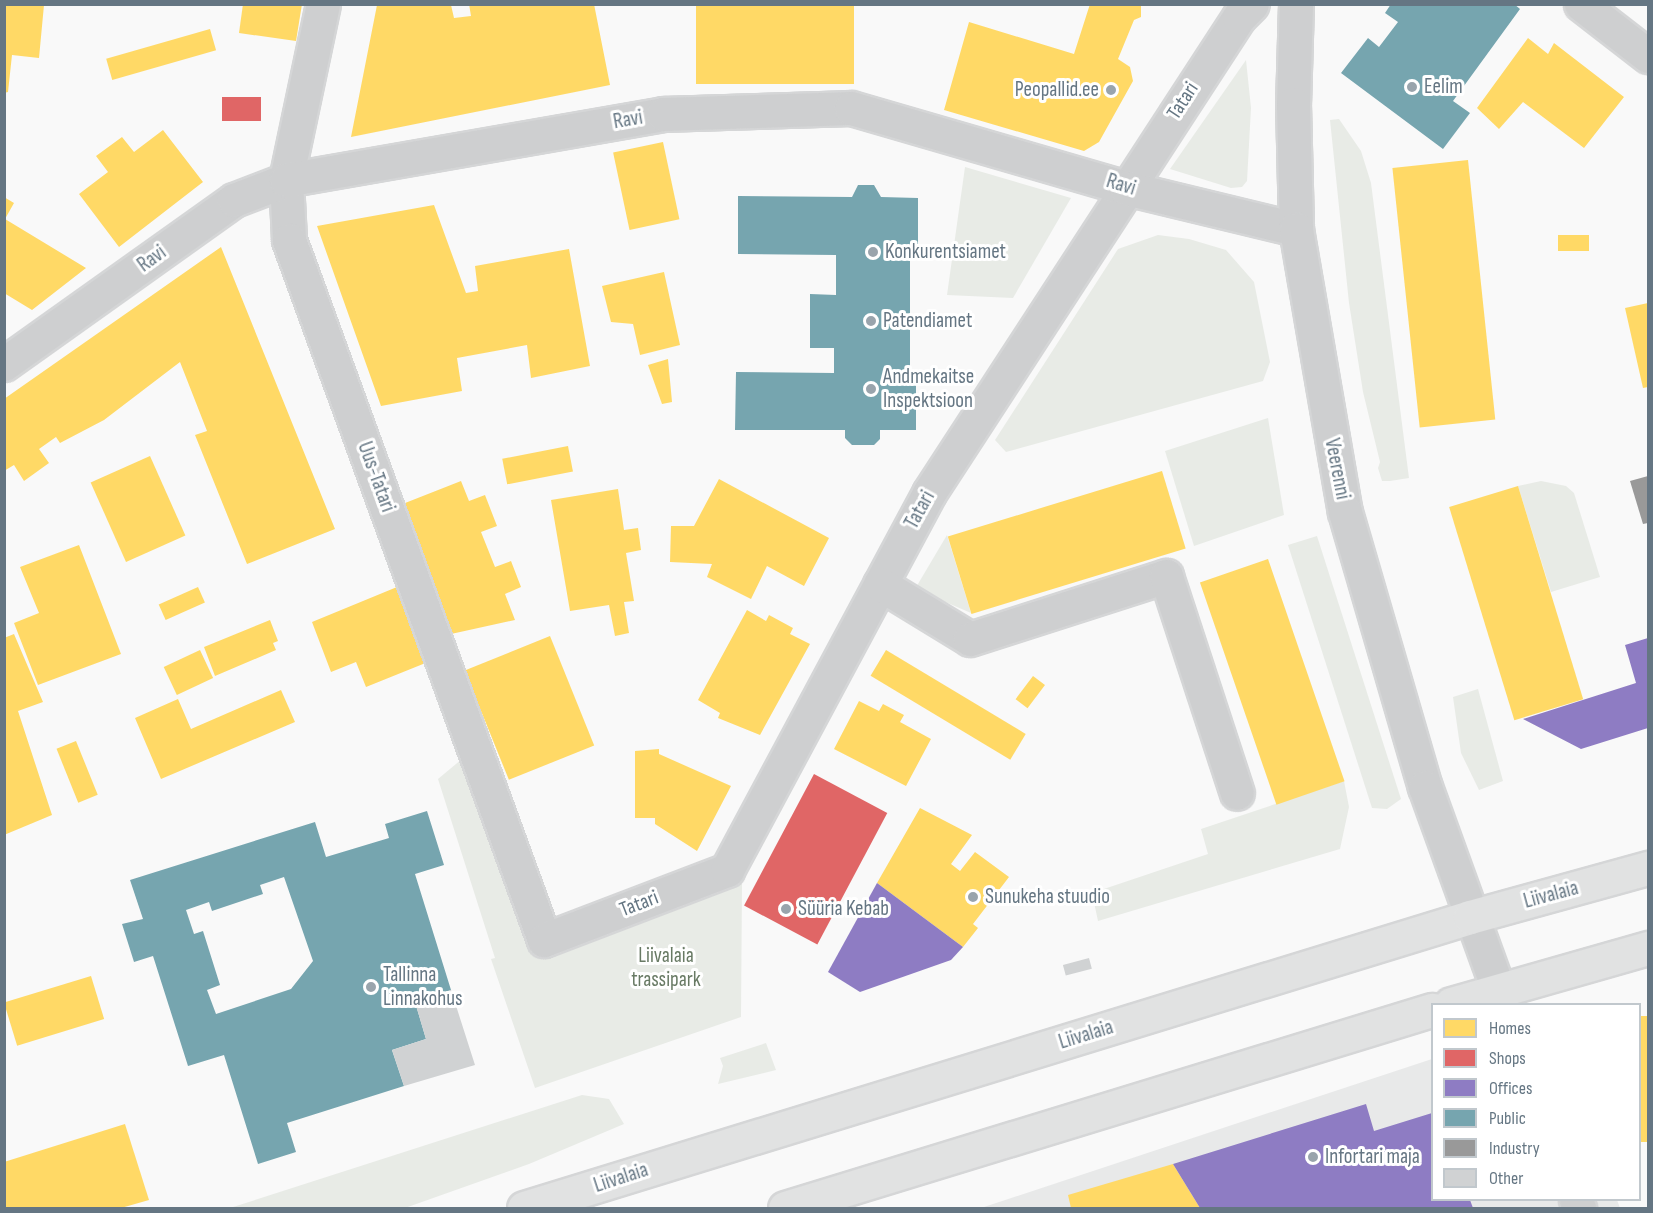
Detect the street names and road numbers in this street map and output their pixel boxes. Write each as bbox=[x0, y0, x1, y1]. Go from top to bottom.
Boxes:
street label: Tatari bbox=[1162, 78, 1204, 124]
street label: Ravi bbox=[611, 105, 645, 135]
street label: Ravi bbox=[1103, 169, 1139, 201]
street label: Ravi bbox=[133, 240, 171, 278]
street label: Veerenni bbox=[1319, 436, 1355, 502]
street label: Uus-Tatari bbox=[352, 438, 400, 516]
street label: Tatari bbox=[899, 487, 941, 533]
street label: Liivalaia bbox=[1521, 876, 1581, 914]
street label: Tatari bbox=[616, 885, 662, 923]
street label: Liivalaia bbox=[1056, 1015, 1116, 1055]
street label: Liivalaia bbox=[591, 1157, 651, 1199]

